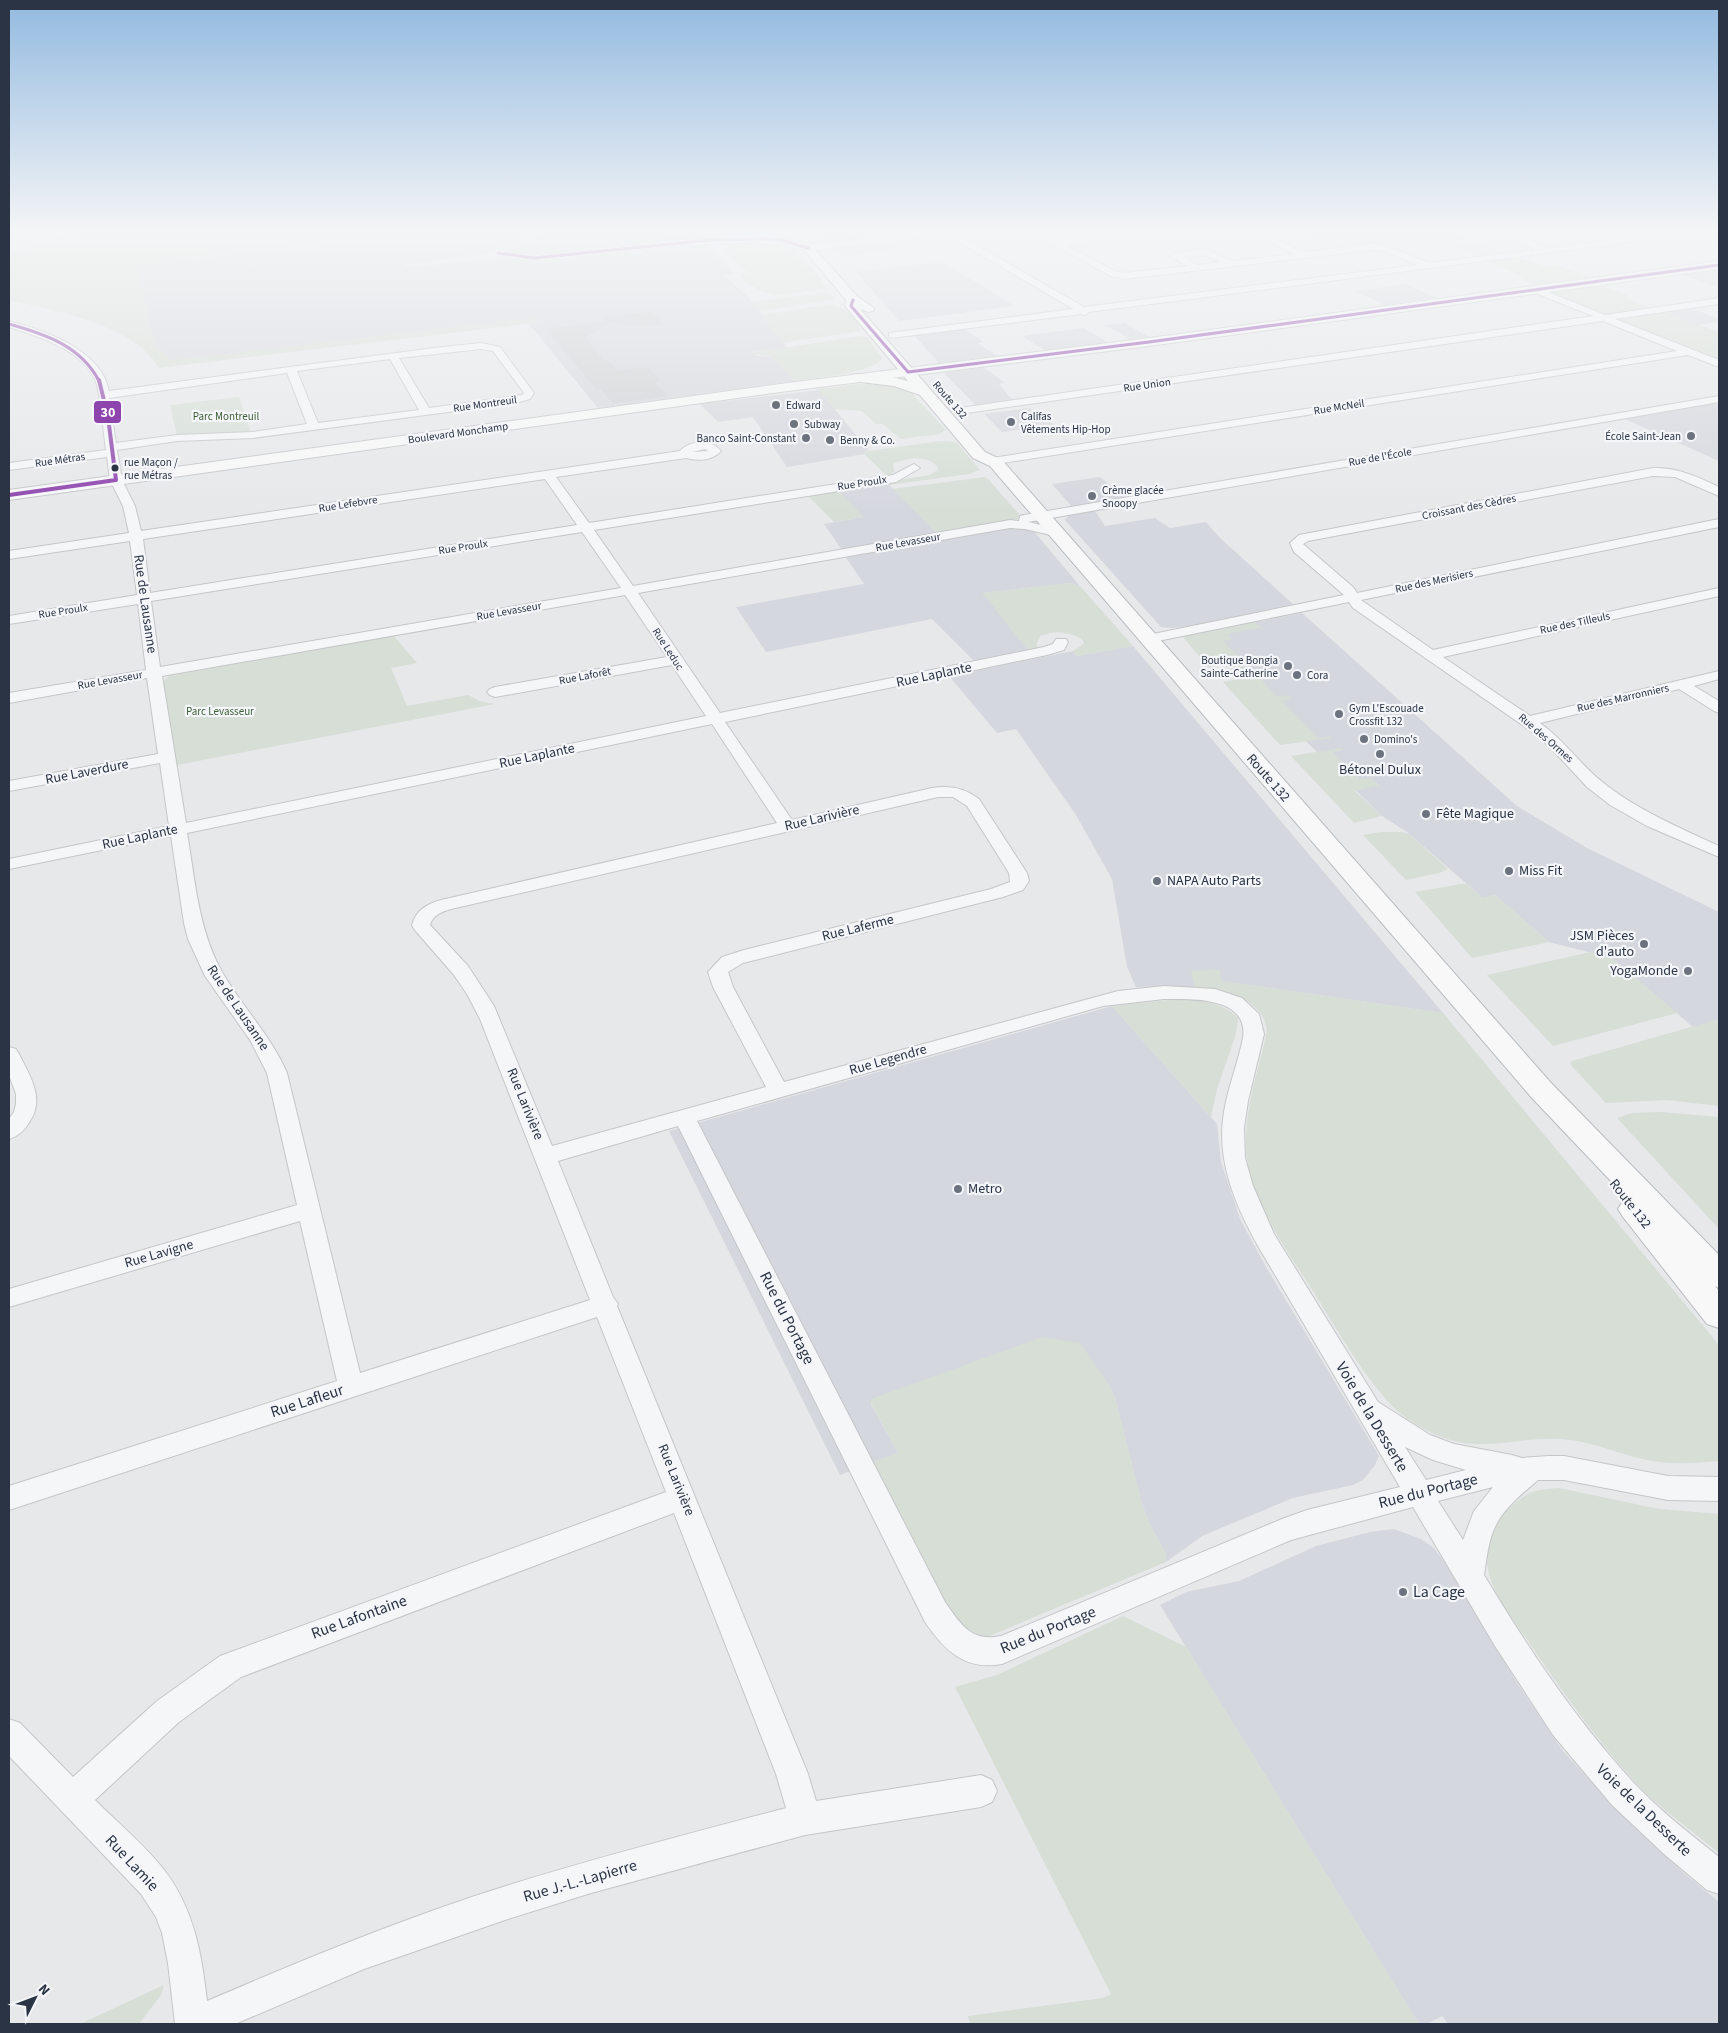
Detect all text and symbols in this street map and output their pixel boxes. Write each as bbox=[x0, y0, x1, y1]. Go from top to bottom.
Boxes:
street label: Rue Union bbox=[1122, 374, 1172, 396]
street label: Route 132 bbox=[929, 378, 971, 422]
street label: Rue Montreuil bbox=[452, 392, 518, 416]
street label: Rue McNeil bbox=[1313, 396, 1366, 418]
place label: Edward bbox=[786, 398, 821, 413]
marker: Edward bbox=[770, 399, 782, 411]
line badge: 30 bbox=[93, 400, 122, 424]
text: 30 bbox=[101, 403, 115, 423]
park label: Parc Montreuil bbox=[193, 409, 259, 424]
place label: Califas Vêtements Hip-Hop bbox=[1021, 409, 1111, 437]
marker: Califas Vêtements Hip-Hop bbox=[1005, 416, 1017, 428]
place label: Subway bbox=[804, 417, 840, 432]
marker: Subway bbox=[788, 418, 800, 430]
street label: Boulevard Monchamp bbox=[407, 419, 509, 447]
place label: École Saint-Jean bbox=[1605, 429, 1681, 444]
marker: École Saint-Jean bbox=[1685, 430, 1697, 442]
place label: Banco Saint-Constant bbox=[697, 431, 796, 446]
marker: Banco Saint-Constant bbox=[800, 432, 812, 444]
place label: Benny & Co. bbox=[840, 433, 895, 448]
marker: Benny & Co. bbox=[824, 434, 836, 446]
street label: Rue de l'École bbox=[1347, 444, 1413, 470]
street label: Rue Métras bbox=[34, 449, 87, 471]
place label: rue Maçon / rue Métras bbox=[124, 455, 178, 483]
marker: rue Maçon / rue Métras bbox=[110, 463, 120, 473]
street label: Rue Proulx bbox=[836, 472, 888, 494]
place label: Crème glacée Snoopy bbox=[1102, 483, 1164, 511]
marker: Crème glacée Snoopy bbox=[1086, 490, 1098, 502]
street label: Croissant des Cèdres bbox=[1421, 490, 1518, 523]
street label: Rue Lefebvre bbox=[317, 492, 379, 516]
street label: Rue Levasseur bbox=[874, 529, 942, 555]
street label: Rue Proulx bbox=[437, 536, 489, 558]
street label: Rue de Lausanne bbox=[128, 553, 162, 655]
street label: Rue des Merisiers bbox=[1394, 565, 1475, 597]
street label: Rue Levasseur bbox=[475, 598, 543, 624]
street label: Rue Proulx bbox=[37, 600, 89, 622]
street label: Rue des Tilleuls bbox=[1539, 608, 1612, 638]
street label: Rue Leduc bbox=[649, 625, 687, 673]
place label: Boutique Bongia Sainte-Catherine bbox=[1200, 653, 1279, 681]
street label: Rue Laplante bbox=[894, 657, 974, 693]
marker: Boutique Bongia Sainte-Catherine bbox=[1282, 660, 1294, 672]
street label: Rue Laforêt bbox=[558, 664, 613, 688]
street label: Rue Levasseur bbox=[76, 667, 144, 693]
place label: Cora bbox=[1307, 668, 1328, 683]
marker: Cora bbox=[1291, 669, 1303, 681]
street label: Rue des Marronniers bbox=[1576, 680, 1671, 716]
place label: Gym L'Escouade Crossfit 132 bbox=[1349, 701, 1424, 729]
park label: Parc Levasseur bbox=[186, 704, 254, 719]
marker: Gym L'Escouade Crossfit 132 bbox=[1333, 708, 1345, 720]
street label: Rue des Ormes bbox=[1515, 710, 1577, 766]
place label: Domino's bbox=[1374, 732, 1418, 747]
marker: Domino's bbox=[1358, 733, 1370, 745]
street label: Rue Laplante bbox=[497, 738, 577, 774]
marker: Bétonel Dulux bbox=[1374, 748, 1386, 760]
street label: Route 132 bbox=[1241, 749, 1295, 807]
street label: Rue Laverdure bbox=[44, 754, 130, 790]
place label: Bétonel Dulux bbox=[1339, 760, 1422, 780]
street label: Rue Larivière bbox=[783, 800, 861, 836]
place label: Fête Magique bbox=[1436, 804, 1514, 824]
marker: Fête Magique bbox=[1420, 808, 1432, 820]
street label: Rue Laplante bbox=[100, 819, 180, 855]
place label: Miss Fit bbox=[1519, 861, 1563, 881]
marker: Miss Fit bbox=[1503, 865, 1515, 877]
place label: NAPA Auto Parts bbox=[1167, 871, 1261, 891]
marker: NAPA Auto Parts bbox=[1151, 875, 1163, 887]
street label: Rue Laferme bbox=[820, 909, 896, 947]
place label: JSM Pièces d'auto bbox=[1570, 926, 1634, 962]
marker: JSM Pièces d'auto bbox=[1638, 938, 1650, 950]
street label: Rue de Lausanne bbox=[202, 961, 274, 1055]
place label: YogaMonde bbox=[1609, 961, 1678, 981]
marker: YogaMonde bbox=[1682, 965, 1694, 977]
street label: Rue Legendre bbox=[847, 1039, 929, 1081]
street label: Rue Larivière bbox=[501, 1065, 549, 1143]
street label: Route 132 bbox=[1604, 1175, 1656, 1233]
place label: Metro bbox=[968, 1179, 1002, 1199]
marker: Metro bbox=[952, 1183, 964, 1195]
street label: Rue Lavigne bbox=[122, 1235, 196, 1273]
street label: Rue du Portage bbox=[754, 1268, 820, 1368]
street label: Voie de la Desserte bbox=[1330, 1358, 1414, 1476]
street label: Rue Lafleur bbox=[268, 1379, 347, 1423]
street label: Rue Larivière bbox=[652, 1441, 700, 1519]
street label: Rue du Portage bbox=[1376, 1468, 1480, 1514]
place label: La Cage bbox=[1413, 1581, 1465, 1603]
marker: La Cage bbox=[1397, 1586, 1409, 1598]
street label: Rue Lafontaine bbox=[308, 1589, 410, 1645]
street label: Rue du Portage bbox=[997, 1601, 1099, 1659]
street label: Voie de la Desserte bbox=[1591, 1759, 1697, 1861]
street label: Rue Lamie bbox=[100, 1830, 164, 1896]
street label: Rue J.-L.-Lapierre bbox=[521, 1854, 640, 1908]
north arrow bbox=[10, 1973, 60, 2023]
text: N bbox=[33, 1980, 54, 2000]

